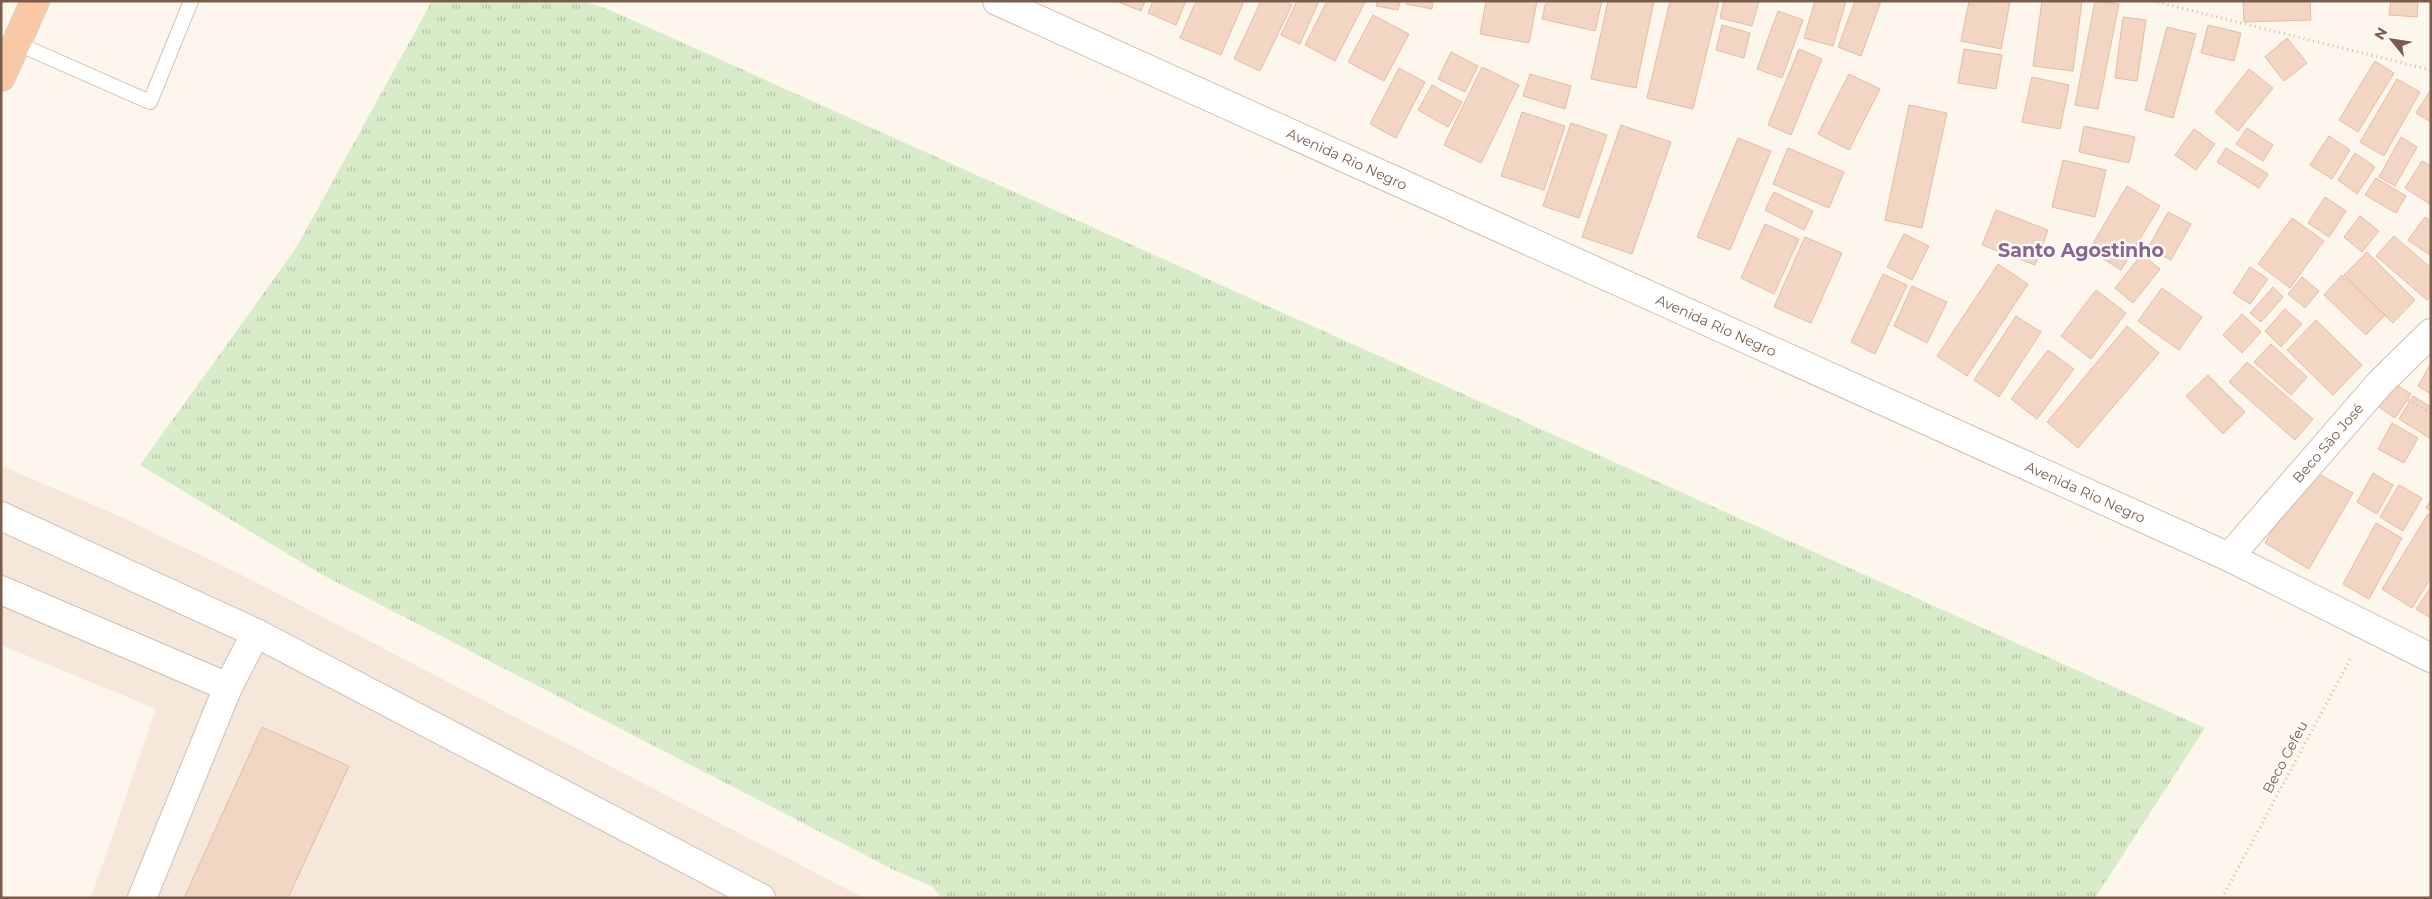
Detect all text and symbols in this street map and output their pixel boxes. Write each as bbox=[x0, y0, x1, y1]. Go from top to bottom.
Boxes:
north arrow bbox=[2367, 15, 2417, 65]
text: N bbox=[2370, 24, 2391, 43]
street label: Avenida Rio Negro bbox=[1284, 124, 1410, 194]
district label: Santo Agostinho bbox=[1998, 239, 2164, 262]
street label: Avenida Rio Negro bbox=[1653, 291, 1779, 361]
street label: Beco São José bbox=[2288, 399, 2367, 487]
street label: Avenida Rio Negro bbox=[2022, 457, 2149, 527]
street label: Beco Cefeu bbox=[2258, 718, 2312, 796]

